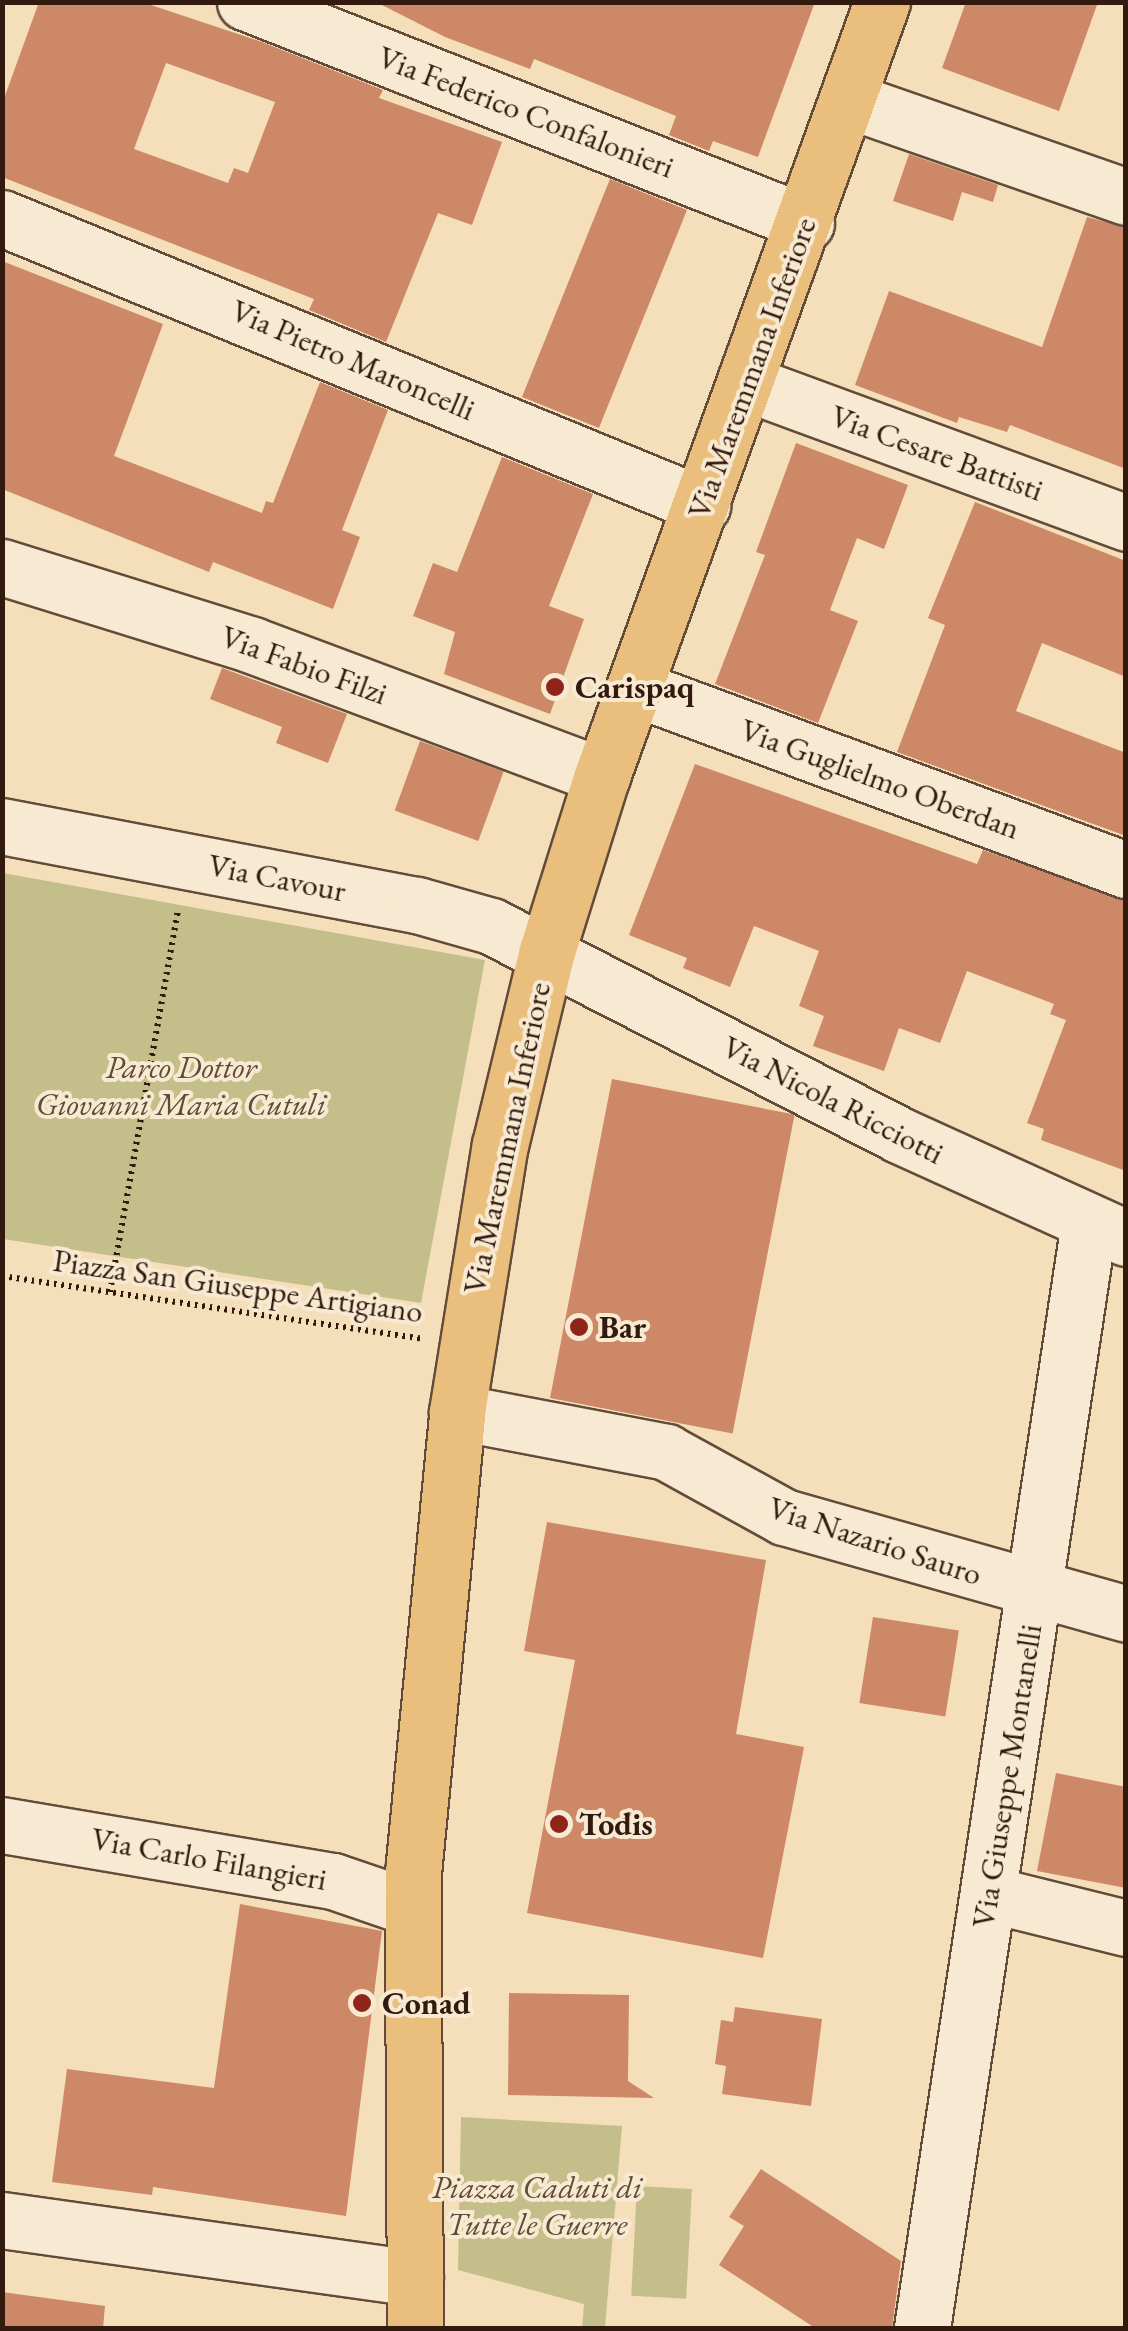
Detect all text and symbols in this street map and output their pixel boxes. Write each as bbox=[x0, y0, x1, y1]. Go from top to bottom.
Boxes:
street label: Via Federico Confalonieri bbox=[372, 38, 680, 186]
street label: Via Maremmana Inferiore bbox=[680, 212, 824, 524]
street label: Via Pietro Maroncelli bbox=[225, 291, 481, 429]
street label: Via Cesare Battisti bbox=[825, 397, 1049, 509]
street label: Via Fabio Filzi bbox=[215, 617, 393, 713]
place label: Carispaq bbox=[575, 668, 694, 706]
marker: Carispaq bbox=[544, 676, 566, 698]
street label: Via Guglielmo Oberdan bbox=[735, 711, 1025, 847]
street label: Via Cavour bbox=[205, 846, 349, 910]
street label: Via Maremmana Inferiore bbox=[455, 979, 559, 1297]
street label: Via Nicola Ricciotti bbox=[716, 1028, 950, 1172]
park label: Parco Dottor Giovanni Maria Cutuli bbox=[36, 1049, 326, 1124]
street label: Piazza San Giuseppe Artigiano bbox=[51, 1241, 425, 1331]
place label: Bar bbox=[599, 1308, 646, 1346]
marker: Bar bbox=[568, 1316, 590, 1338]
street label: Via Nazario Sauro bbox=[764, 1488, 986, 1594]
street label: Via Giuseppe Montanelli bbox=[964, 1621, 1050, 1931]
place label: Todis bbox=[579, 1805, 653, 1843]
marker: Todis bbox=[548, 1813, 570, 1835]
street label: Via Carlo Filangieri bbox=[88, 1819, 330, 1899]
place label: Conad bbox=[382, 1984, 471, 2022]
marker: Conad bbox=[351, 1992, 373, 2014]
park label: Piazza Caduti di Tutte le Guerre bbox=[432, 2169, 642, 2244]

